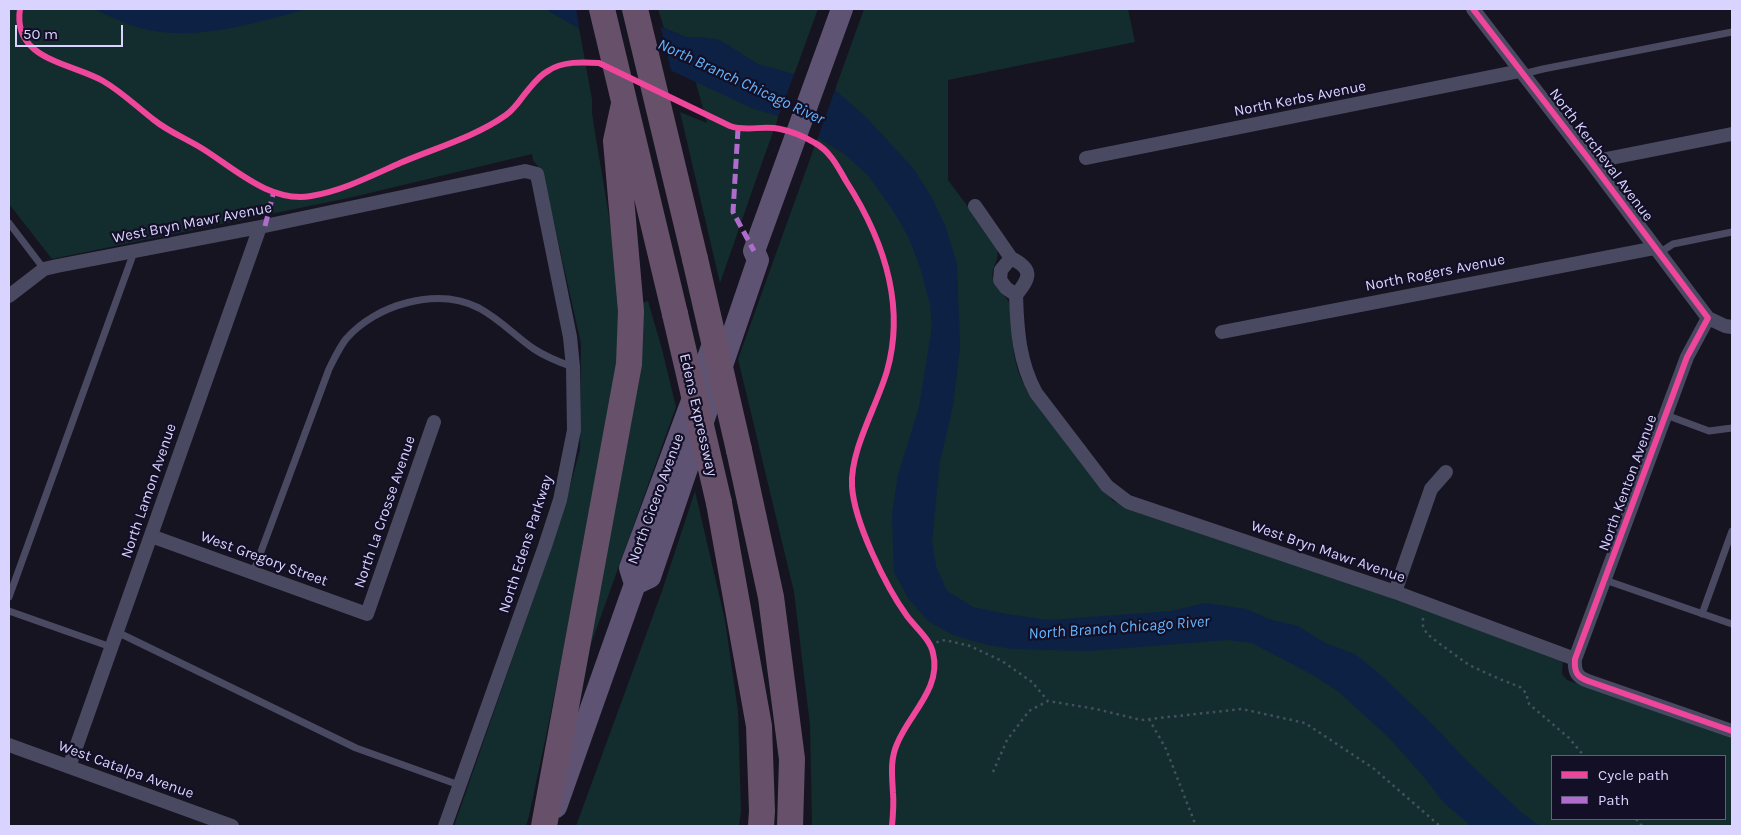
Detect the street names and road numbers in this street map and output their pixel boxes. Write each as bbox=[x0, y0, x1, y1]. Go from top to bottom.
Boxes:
street label: North Kerbs Avenue bbox=[1232, 77, 1368, 121]
street label: North Kercheval Avenue bbox=[1545, 85, 1657, 225]
street label: West Bryn Mawr Avenue bbox=[111, 199, 273, 247]
street label: North Rogers Avenue bbox=[1364, 251, 1506, 295]
street label: Edens Expressway bbox=[675, 352, 721, 478]
street label: North Kenton Avenue bbox=[1595, 412, 1661, 554]
street label: North Lamon Avenue bbox=[117, 421, 181, 561]
street label: North Cicero Avenue bbox=[624, 431, 688, 567]
street label: North La Crosse Avenue bbox=[350, 433, 420, 591]
street label: North Edens Parkway bbox=[495, 473, 557, 615]
street label: West Bryn Mawr Avenue bbox=[1248, 517, 1408, 587]
street label: West Gregory Street bbox=[198, 528, 330, 590]
street label: West Catalpa Avenue bbox=[56, 737, 196, 803]

